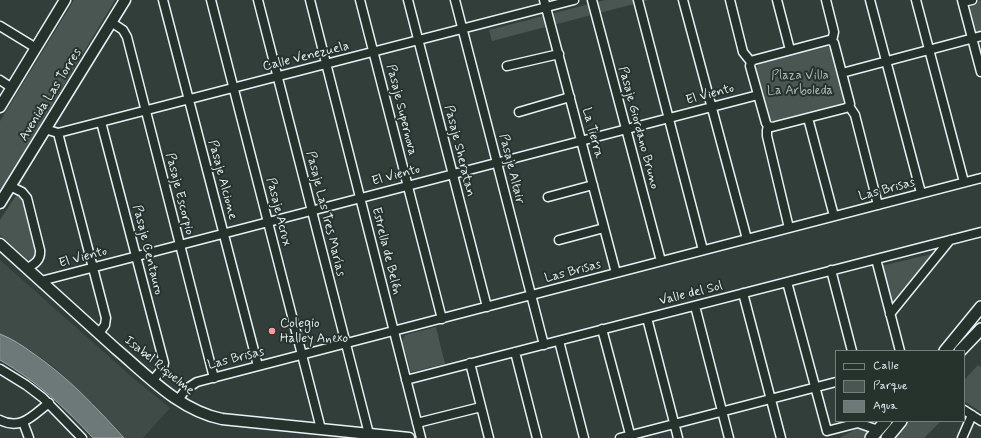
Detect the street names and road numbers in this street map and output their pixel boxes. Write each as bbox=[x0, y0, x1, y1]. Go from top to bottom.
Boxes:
street label: Calle Venezuela bbox=[261, 39, 351, 75]
street label: Avenida Las Torres bbox=[16, 46, 86, 144]
street label: Pasaje Supernova bbox=[382, 63, 420, 157]
street label: Pasaje Giordano Bruno bbox=[614, 65, 662, 191]
street label: El Viento bbox=[684, 81, 736, 109]
street label: Pasaje Sheratan bbox=[440, 104, 478, 198]
street label: La Tierra bbox=[578, 106, 606, 160]
street label: Pasaje Altair bbox=[495, 132, 527, 206]
street label: Pasaje Alcione bbox=[204, 138, 240, 222]
street label: Pasaje Las Tres Marías bbox=[302, 150, 348, 278]
street label: Pasaje Escorpio bbox=[161, 151, 197, 237]
street label: El Viento bbox=[370, 162, 422, 190]
street label: Las Brisas bbox=[857, 175, 917, 205]
street label: Pasaje Acrux bbox=[262, 176, 294, 248]
street label: Pasaje Centauro bbox=[128, 203, 166, 297]
street label: Estrella de Belén bbox=[368, 206, 404, 296]
street label: El Viento bbox=[57, 244, 109, 272]
street label: Las Brisas bbox=[543, 257, 603, 287]
street label: Valle del Sol bbox=[658, 279, 724, 309]
street label: Isabel Riquelme bbox=[121, 333, 197, 399]
street label: Las Brisas bbox=[206, 344, 266, 374]

